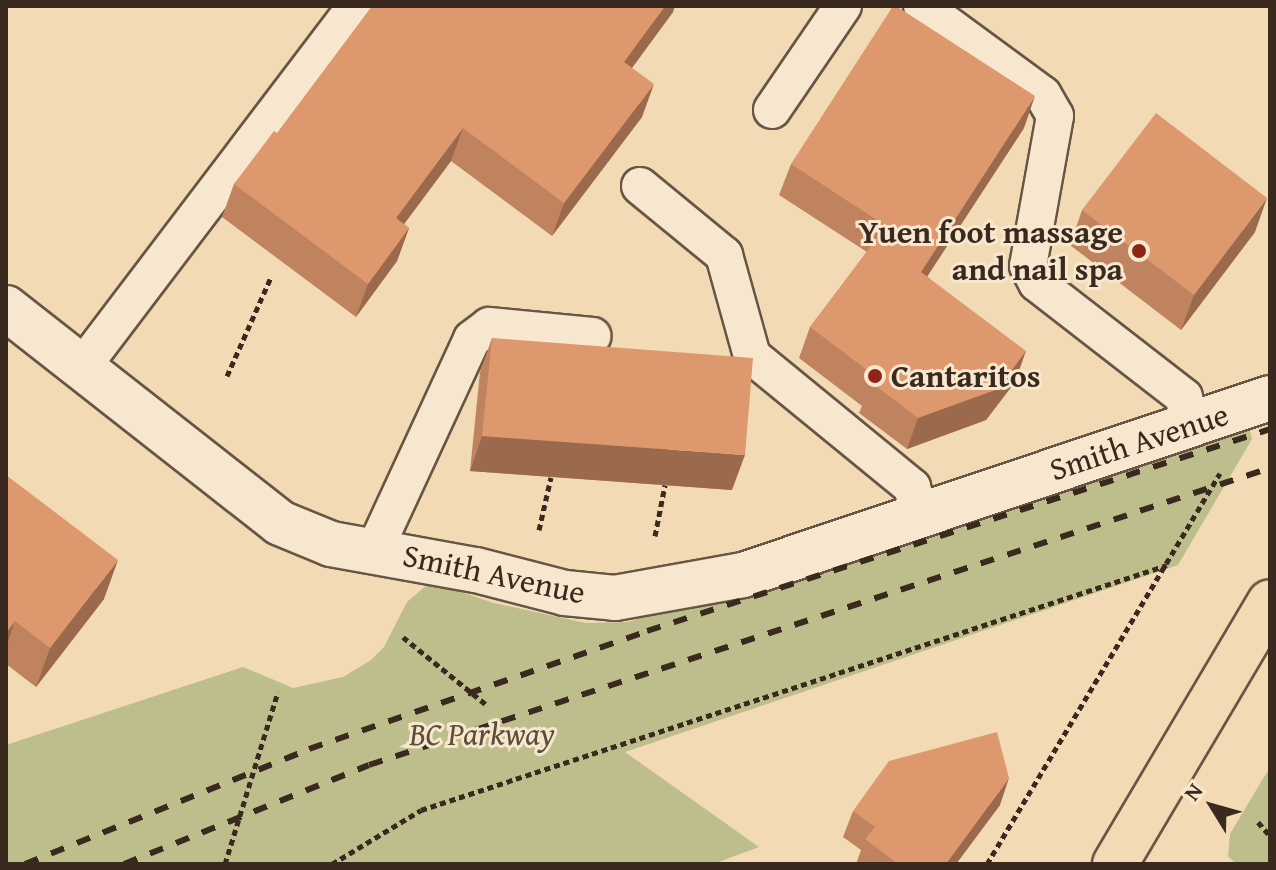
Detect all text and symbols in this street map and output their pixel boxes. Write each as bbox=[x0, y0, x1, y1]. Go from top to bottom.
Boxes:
place label: Yuen foot massage and nail spa bbox=[858, 214, 1123, 289]
marker: Yuen foot massage and nail spa bbox=[1130, 242, 1148, 260]
place label: Cantaritos bbox=[891, 357, 1040, 395]
marker: Cantaritos bbox=[866, 367, 884, 385]
street label: Smith Avenue bbox=[1045, 395, 1233, 489]
street label: Smith Avenue bbox=[399, 536, 589, 612]
park label: BC Parkway bbox=[409, 715, 555, 753]
north arrow bbox=[1172, 766, 1252, 846]
text: N bbox=[1176, 776, 1210, 807]

